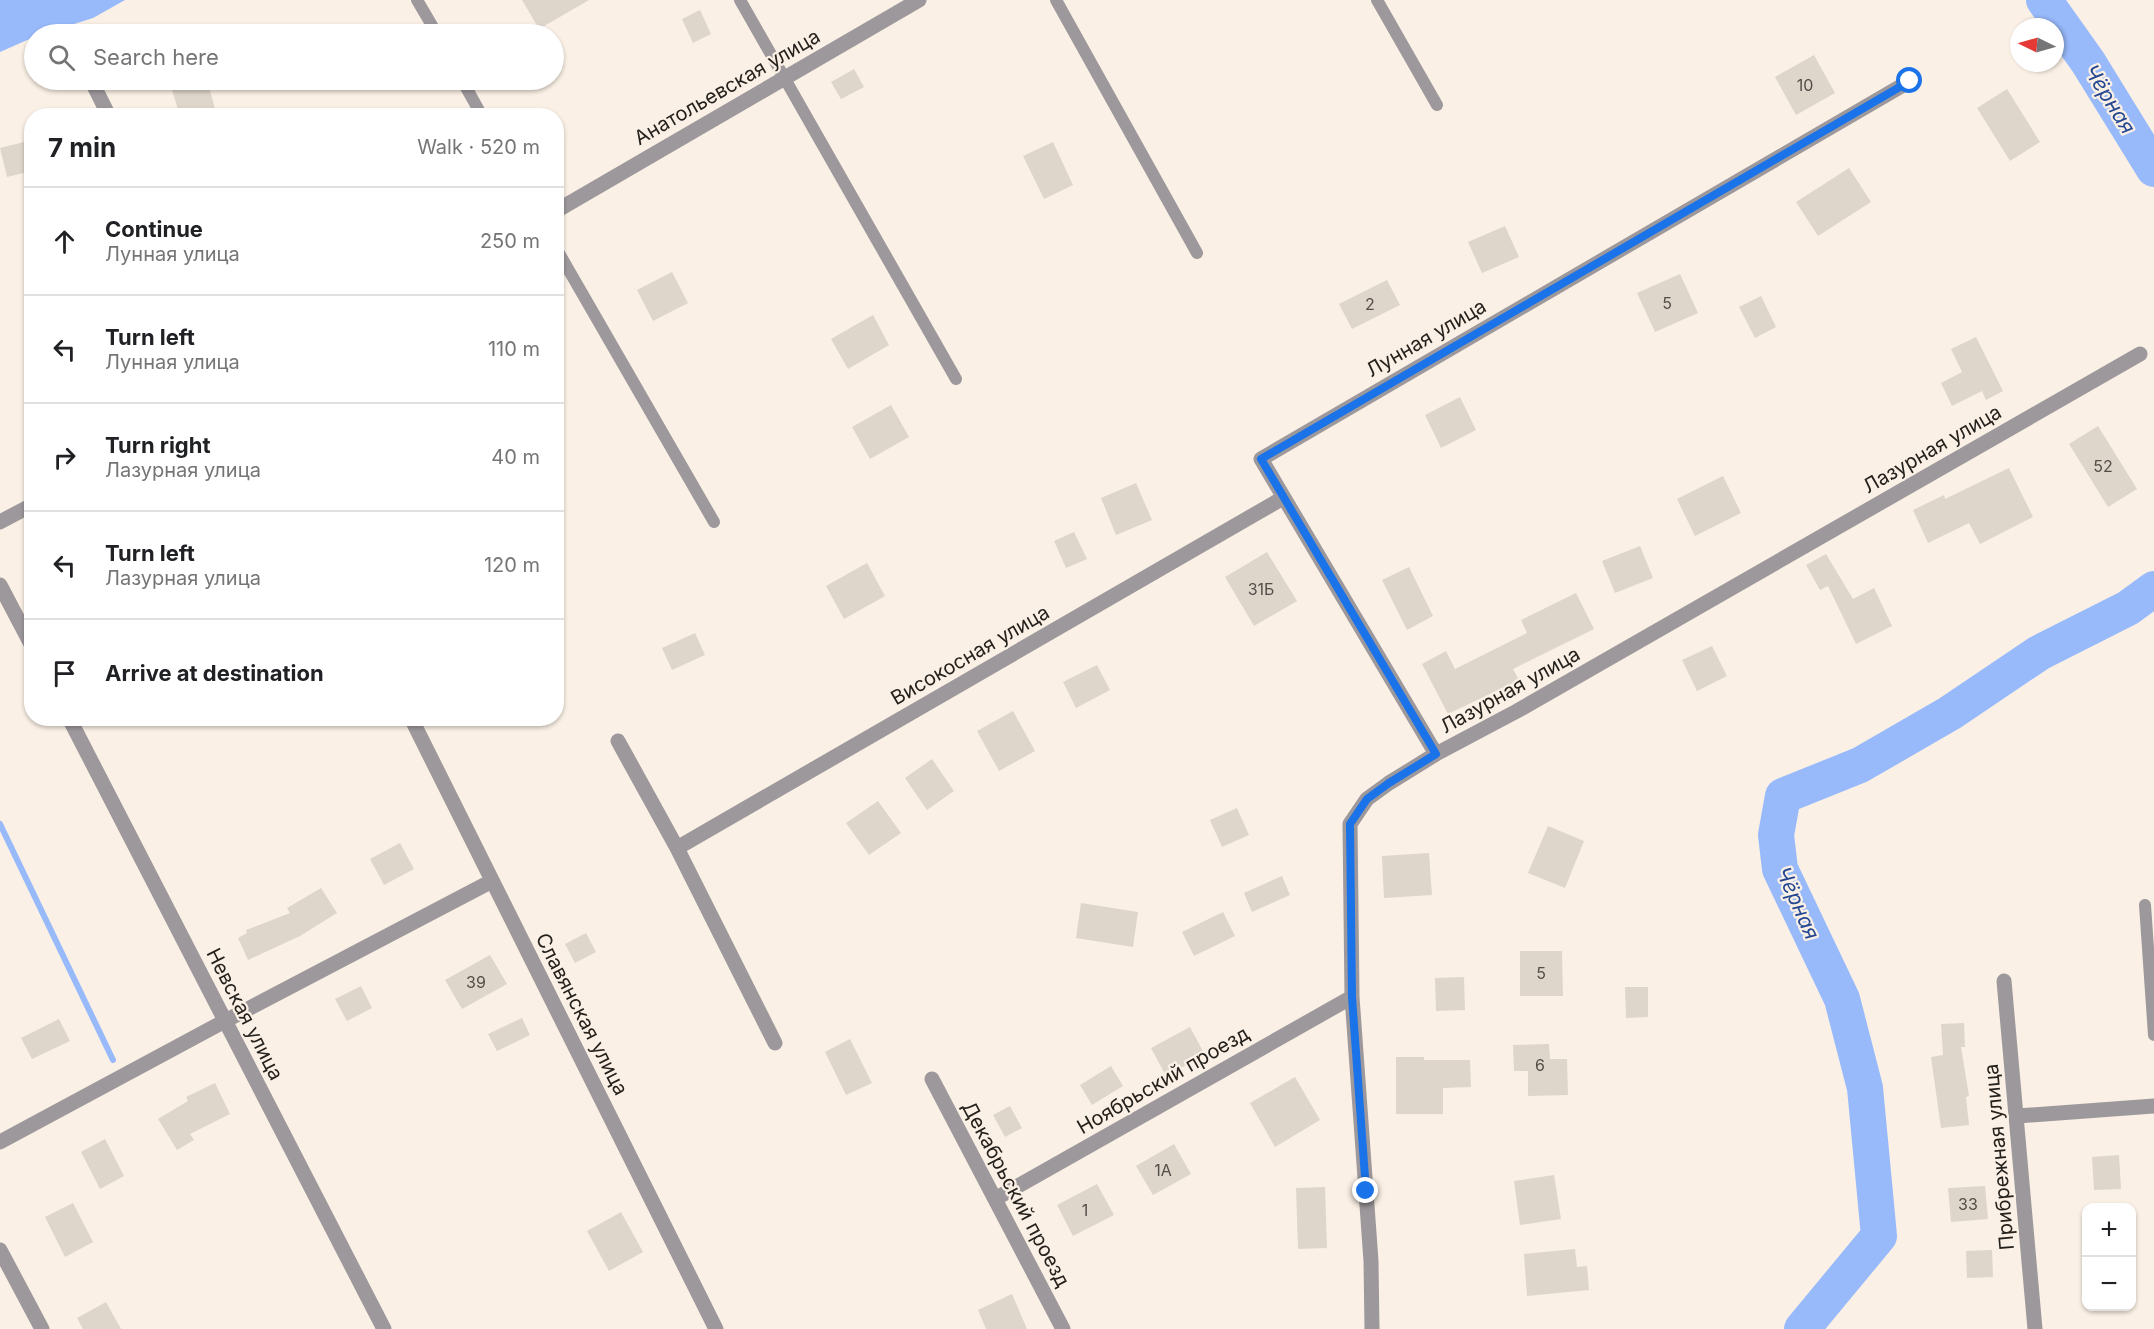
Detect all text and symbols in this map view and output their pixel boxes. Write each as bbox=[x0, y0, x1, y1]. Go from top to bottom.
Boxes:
north arrow bbox=[2010, 18, 2064, 72]
search box bbox=[24, 24, 564, 90]
street label: Анатольевская улица bbox=[630, 24, 824, 150]
icon: search bbox=[45, 41, 78, 74]
text: Search here bbox=[93, 44, 219, 70]
water label: Чёрная bbox=[2079, 60, 2141, 138]
route start bbox=[1896, 67, 1922, 93]
house number: 10 bbox=[1797, 75, 1813, 95]
text: 7 min bbox=[48, 132, 116, 163]
text: Walk · 520 m bbox=[417, 135, 540, 159]
text: Continue bbox=[105, 216, 203, 242]
icon: ahead bbox=[48, 225, 81, 258]
text: 250 m bbox=[480, 229, 540, 253]
text: Лунная улица bbox=[105, 242, 240, 266]
house number: 5 bbox=[1662, 293, 1672, 313]
street label: Лунная улица bbox=[1362, 294, 1490, 382]
house number: 2 bbox=[1365, 294, 1375, 314]
text: Turn left bbox=[105, 324, 195, 350]
icon: left bbox=[48, 333, 81, 366]
text: 110 m bbox=[488, 337, 540, 361]
text: Лунная улица bbox=[105, 350, 240, 374]
street label: Лазурная улица bbox=[1859, 400, 2005, 498]
text: Turn right bbox=[105, 432, 211, 458]
icon: right bbox=[48, 441, 81, 474]
text: 40 m bbox=[491, 445, 540, 469]
house number: 52 bbox=[2093, 456, 2113, 476]
text: Лазурная улица bbox=[105, 458, 261, 482]
text: Turn left bbox=[105, 540, 195, 566]
icon: left bbox=[48, 549, 81, 582]
text: 120 m bbox=[484, 553, 540, 577]
text: Лазурная улица bbox=[105, 566, 261, 590]
house number: 31Б bbox=[1248, 579, 1274, 599]
street label: Високосная улица bbox=[887, 600, 1053, 710]
street label: Лазурная улица bbox=[1436, 642, 1584, 738]
icon: arrive bbox=[48, 657, 81, 690]
text: Arrive at destination bbox=[105, 660, 324, 686]
water label: Чёрная bbox=[1771, 863, 1825, 943]
street label: Славянская улица bbox=[531, 929, 633, 1099]
street label: Невская улица bbox=[201, 944, 289, 1084]
house number: 5 bbox=[1536, 963, 1546, 983]
house number: 39 bbox=[466, 972, 486, 992]
street label: Ноябрьский проезд bbox=[1073, 1021, 1253, 1139]
house number: 6 bbox=[1535, 1055, 1545, 1075]
street label: Прибрежная улица bbox=[1979, 1063, 2019, 1251]
street label: Декабрьский проезд bbox=[957, 1097, 1075, 1291]
house number: 1А bbox=[1154, 1160, 1172, 1180]
route end bbox=[1352, 1177, 1378, 1203]
house number: 33 bbox=[1958, 1194, 1978, 1214]
house number: 1 bbox=[1082, 1200, 1088, 1220]
map controls bbox=[2082, 1203, 2136, 1311]
button: + bbox=[2082, 1203, 2136, 1257]
button: − bbox=[2082, 1257, 2136, 1311]

